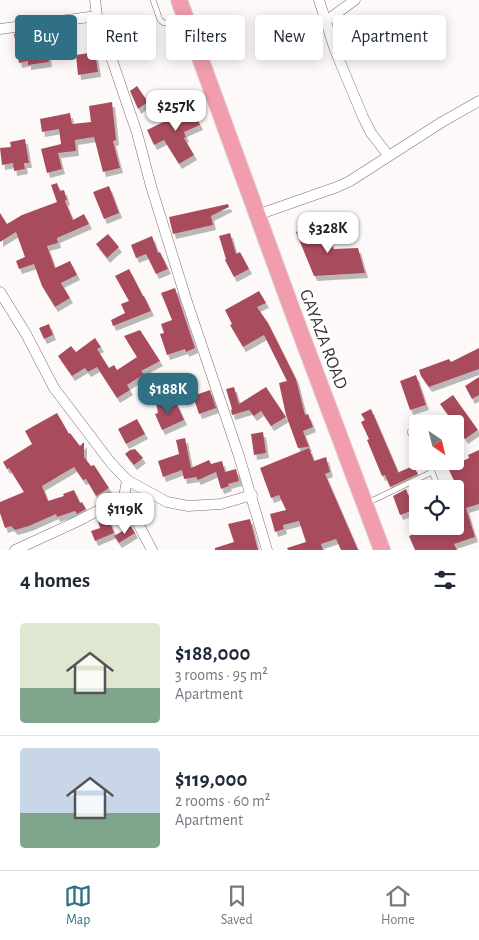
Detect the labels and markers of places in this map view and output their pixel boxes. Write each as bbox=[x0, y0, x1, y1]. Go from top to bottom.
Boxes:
pin: $257K bbox=[141, 90, 211, 132]
pin: $328K bbox=[293, 212, 363, 254]
pin: $188K bbox=[133, 372, 203, 415]
pin: $119K bbox=[90, 492, 160, 535]

